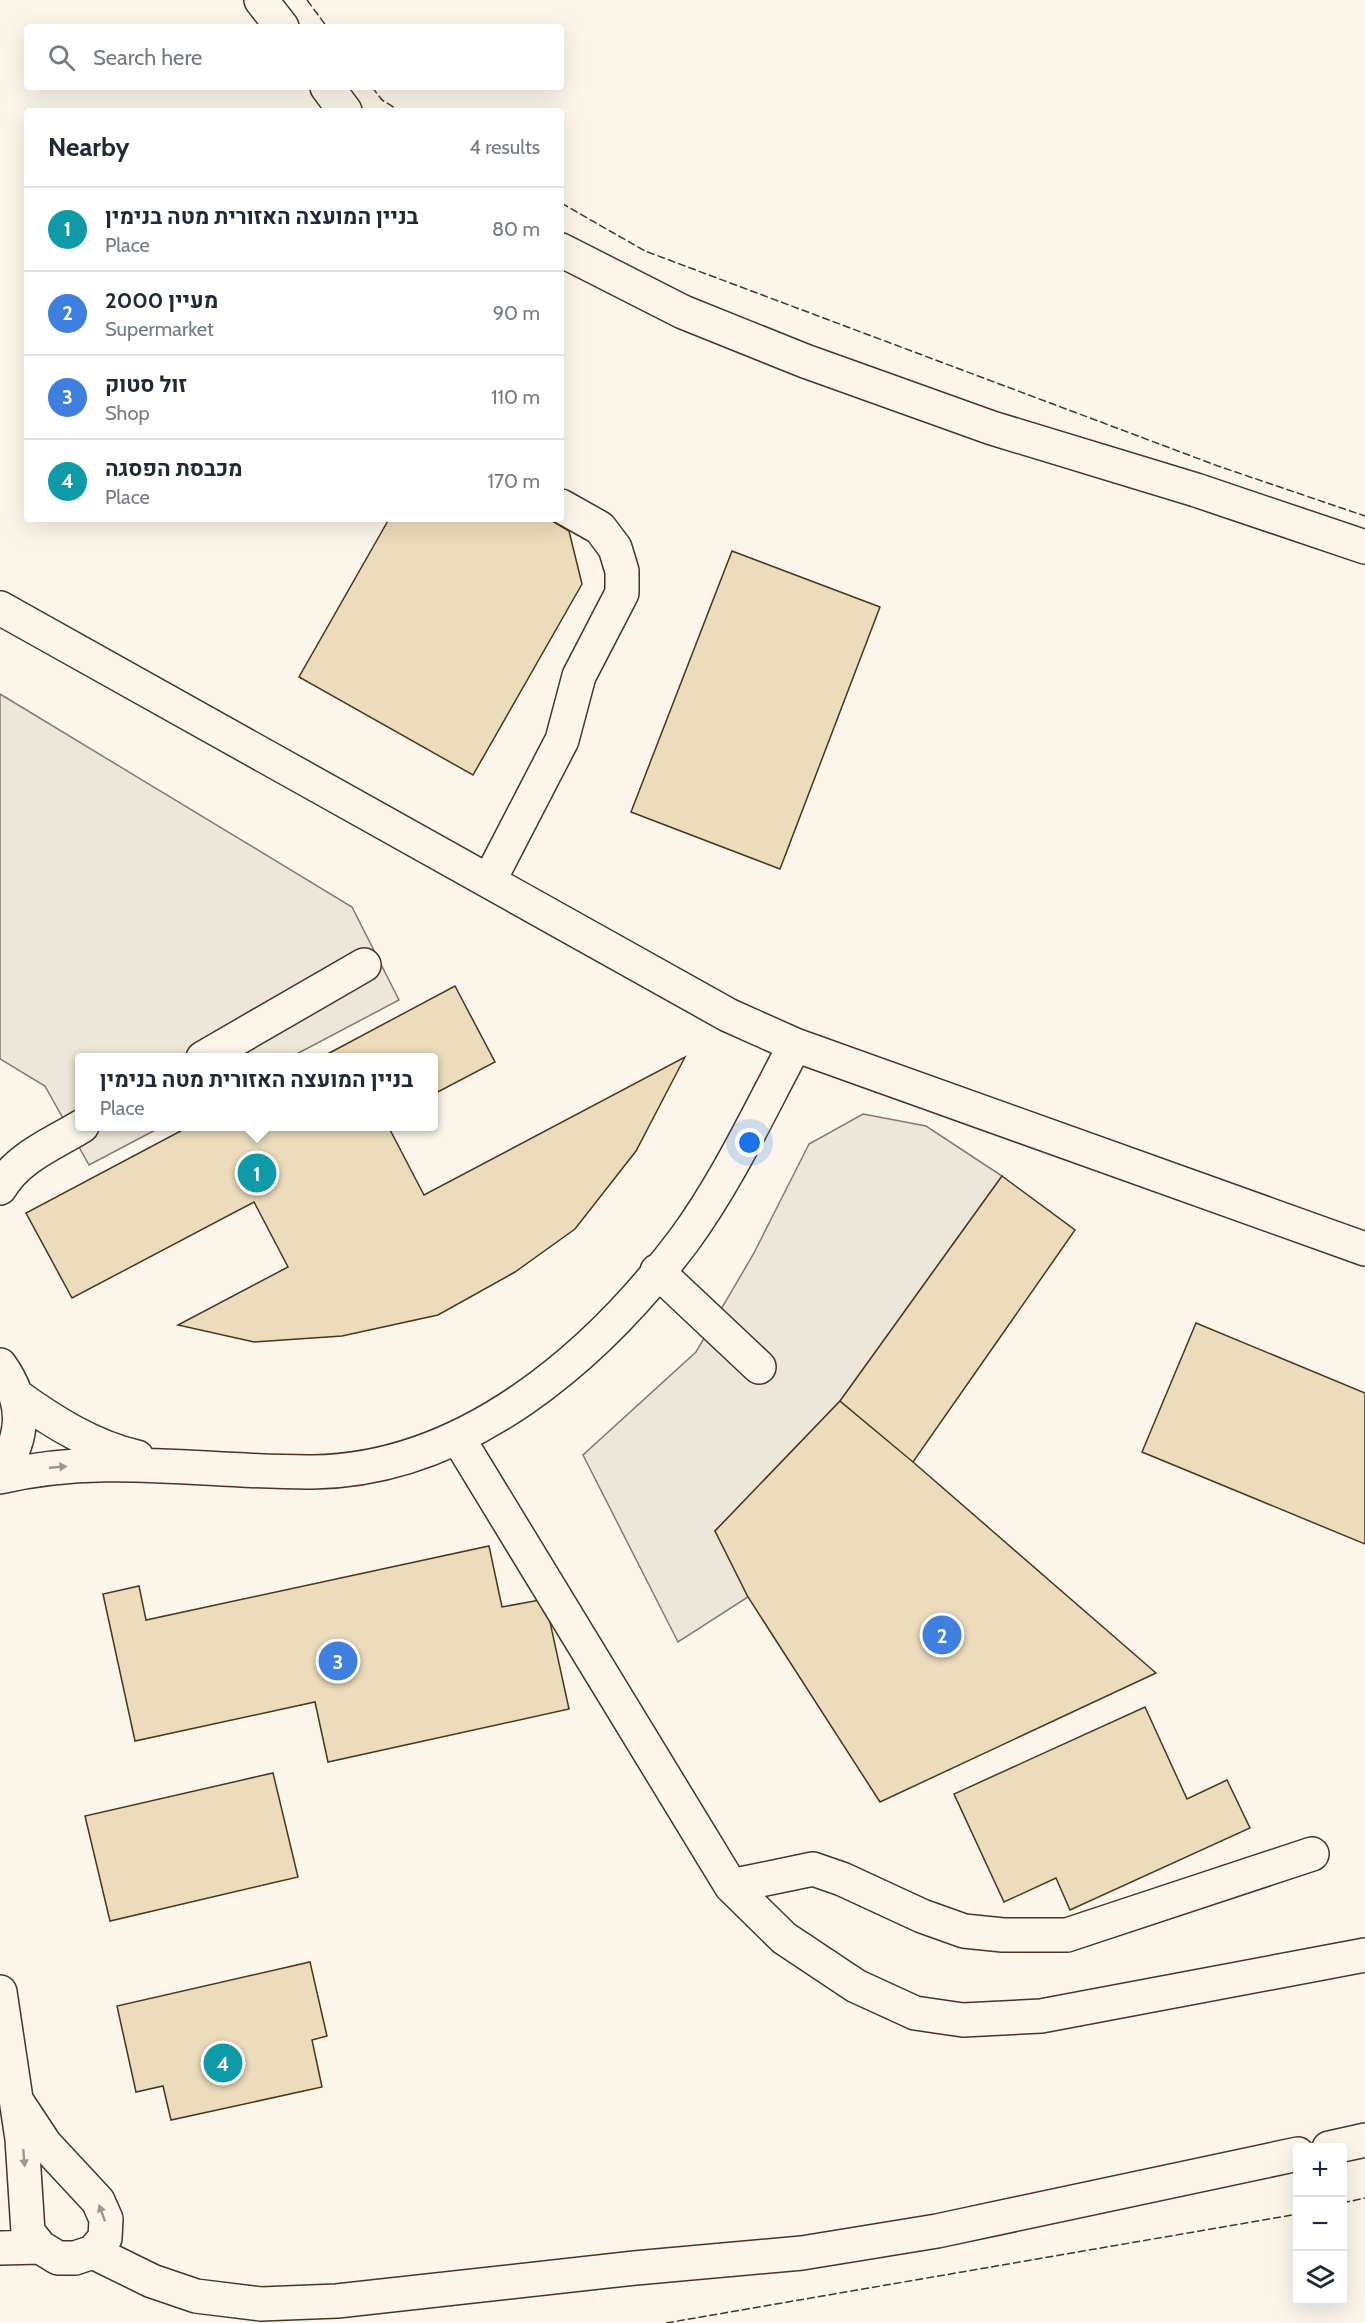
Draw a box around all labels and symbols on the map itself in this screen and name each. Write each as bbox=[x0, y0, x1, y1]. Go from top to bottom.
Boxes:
your location bbox=[735, 1128, 764, 1157]
pin: 1 bbox=[238, 1150, 276, 1196]
one-way arrow bbox=[48, 1462, 67, 1472]
pin: 2 bbox=[922, 1612, 962, 1658]
pin: 3 bbox=[318, 1638, 358, 1684]
pin: 4 bbox=[204, 2040, 242, 2086]
one-way arrow bbox=[19, 2148, 29, 2167]
one-way arrow bbox=[97, 2204, 107, 2222]

